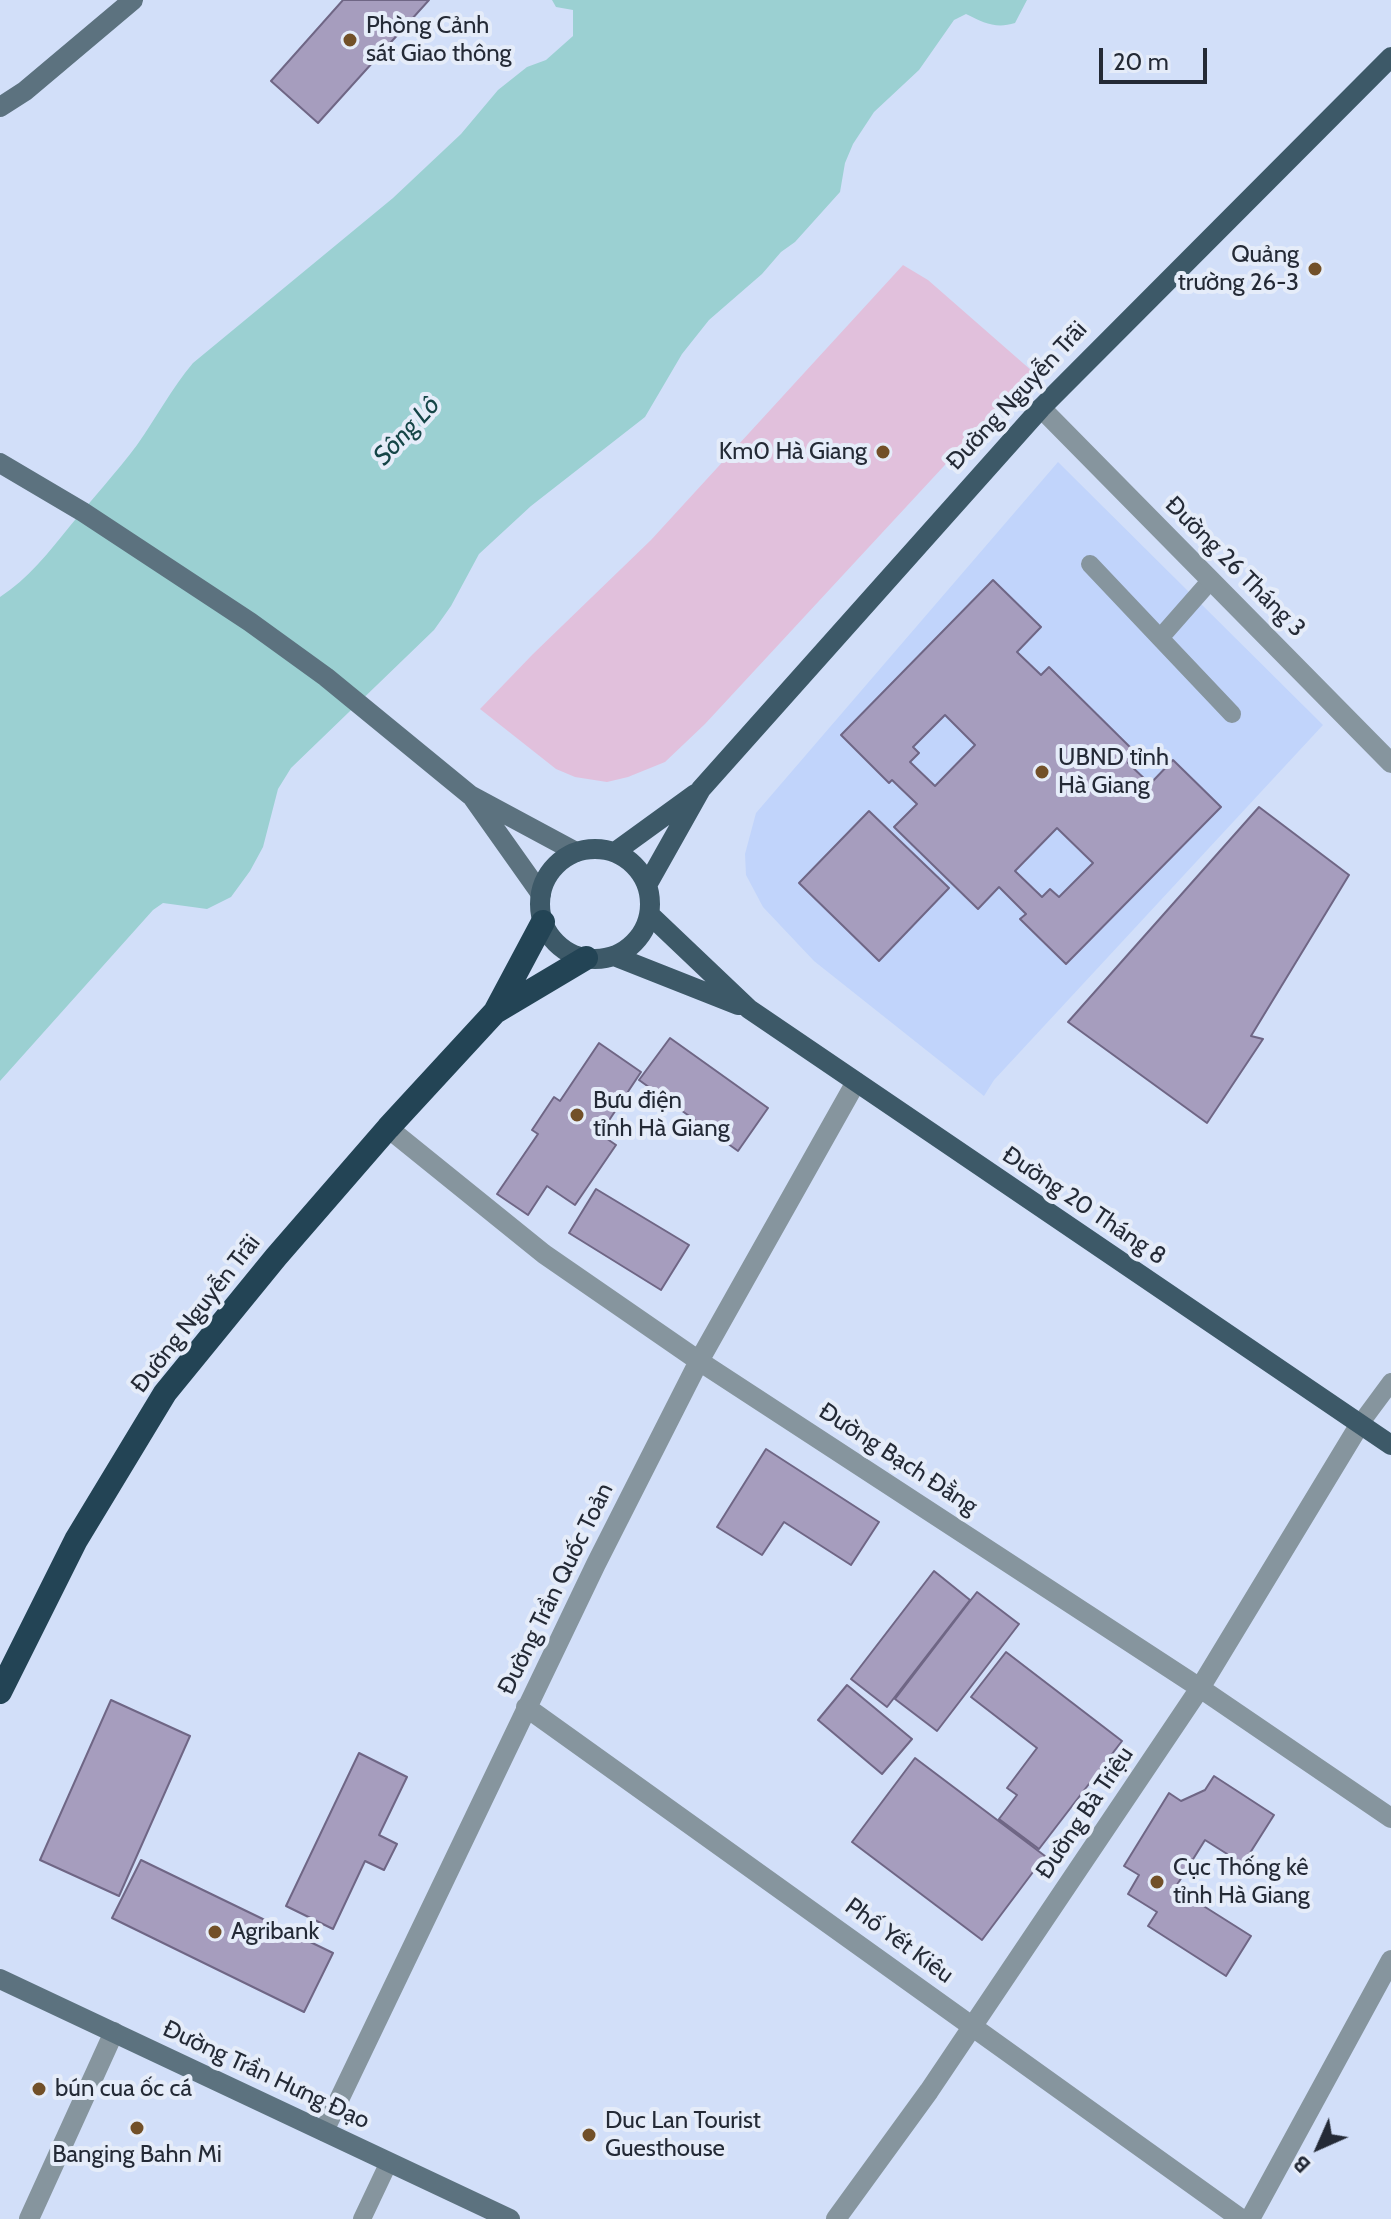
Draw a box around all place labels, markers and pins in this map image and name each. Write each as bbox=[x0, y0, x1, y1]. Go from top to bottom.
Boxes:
place label: Phòng Cảnh sát Giao thông bbox=[366, 12, 512, 68]
marker: Phòng Cảnh sát Giao thông bbox=[341, 31, 359, 49]
place label: Quảng trường 26-3 bbox=[1178, 241, 1299, 297]
marker: Quảng trường 26-3 bbox=[1306, 260, 1324, 278]
place label: Km0 Hà Giang bbox=[719, 438, 867, 466]
marker: Km0 Hà Giang bbox=[874, 443, 892, 461]
place label: UBND tỉnh Hà Giang bbox=[1058, 744, 1169, 800]
marker: UBND tỉnh Hà Giang bbox=[1033, 763, 1051, 781]
place label: Bưu điện tỉnh Hà Giang bbox=[593, 1087, 730, 1143]
marker: Bưu điện tỉnh Hà Giang bbox=[568, 1106, 586, 1124]
place label: Cục Thống kê tỉnh Hà Giang bbox=[1173, 1854, 1310, 1910]
marker: Cục Thống kê tỉnh Hà Giang bbox=[1148, 1873, 1166, 1891]
place label: Agribank bbox=[231, 1918, 319, 1946]
marker: Agribank bbox=[206, 1923, 224, 1941]
place label: bún cua ốc cá bbox=[55, 2075, 192, 2103]
marker: bún cua ốc cá bbox=[30, 2080, 48, 2098]
place label: Duc Lan Tourist Guesthouse bbox=[605, 2107, 761, 2163]
marker: Banging Bahn Mi bbox=[128, 2119, 146, 2137]
marker: Duc Lan Tourist Guesthouse bbox=[580, 2126, 598, 2144]
place label: Banging Bahn Mi bbox=[52, 2141, 222, 2169]

